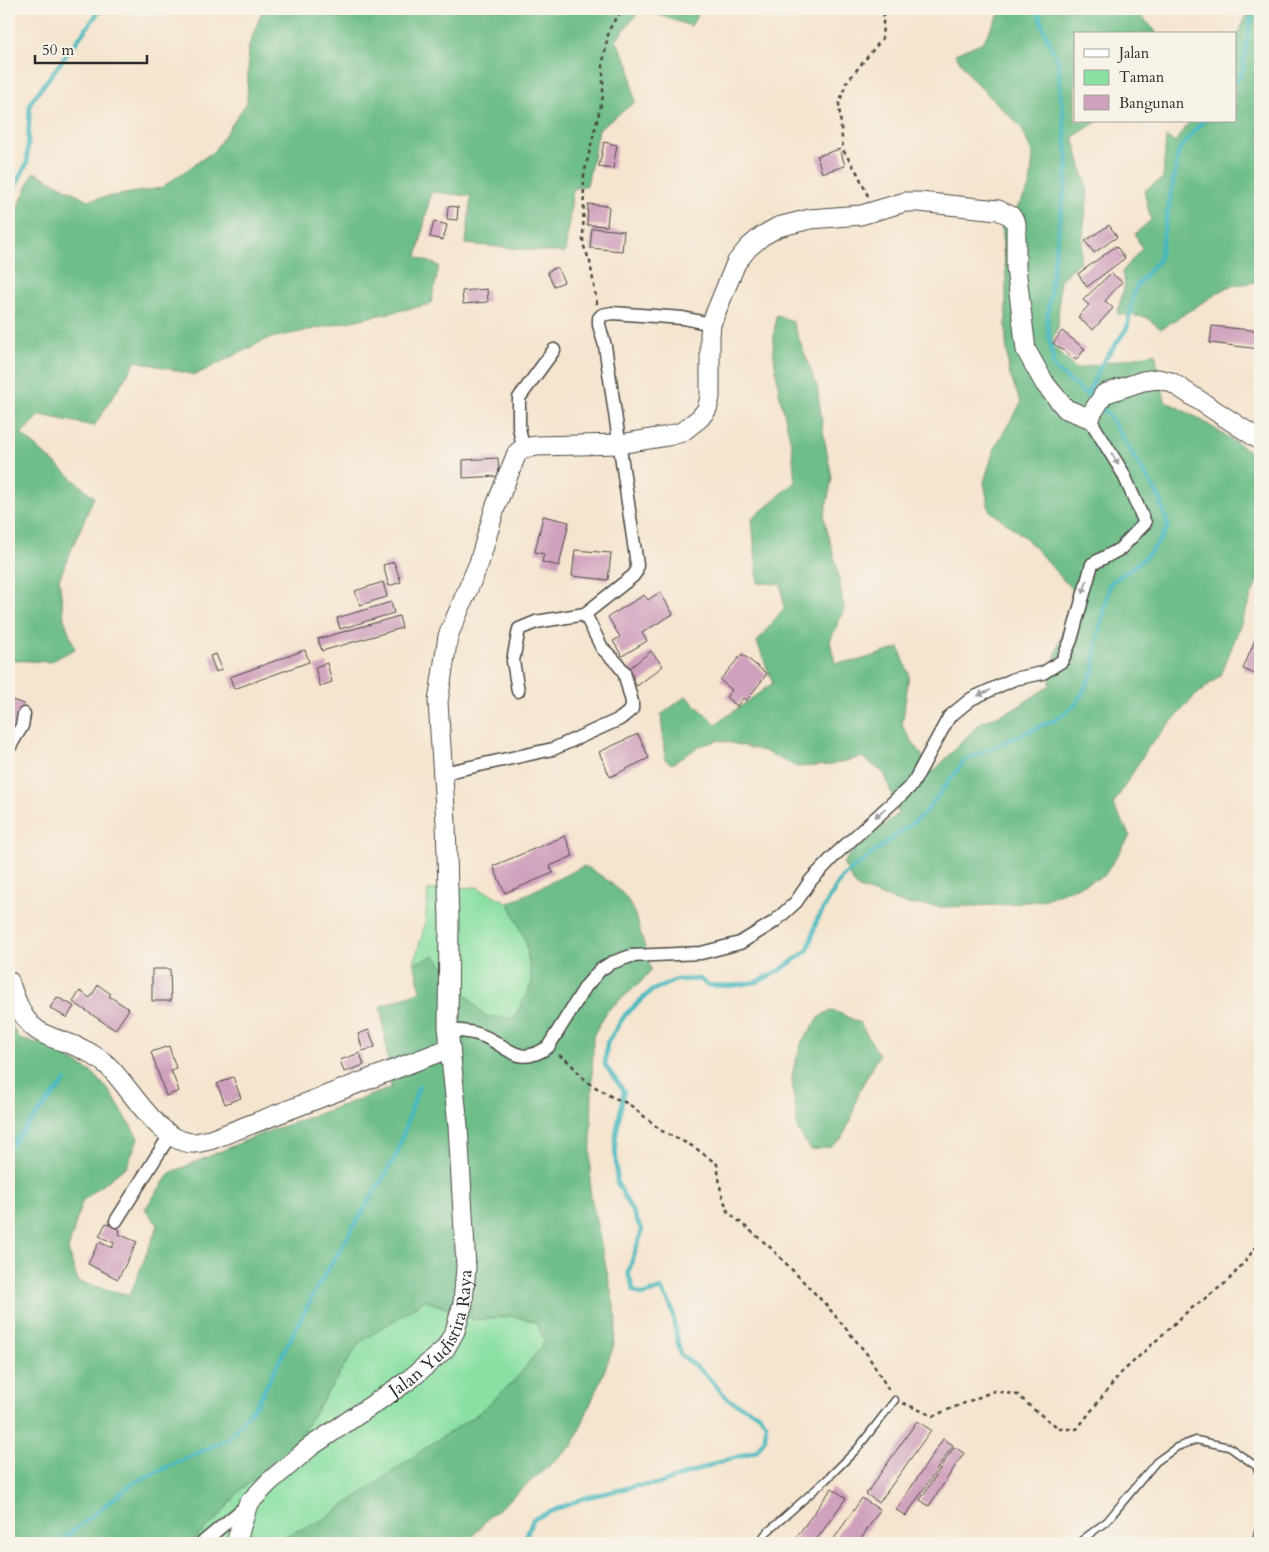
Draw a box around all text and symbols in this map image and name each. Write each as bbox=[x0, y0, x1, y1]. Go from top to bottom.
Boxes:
scale bar bbox=[35, 32, 148, 64]
legend bbox=[1074, 32, 1236, 122]
text: 50 m bbox=[42, 40, 74, 60]
text: Jalan bbox=[1117, 43, 1150, 63]
text: Taman bbox=[1119, 67, 1165, 87]
text: Bangunan bbox=[1119, 93, 1185, 113]
one-way arrow bbox=[1111, 453, 1120, 466]
one-way arrow bbox=[1081, 580, 1089, 595]
one-way arrow bbox=[977, 689, 991, 697]
one-way arrow bbox=[874, 807, 887, 818]
street label: Jalan Yudistira Raya bbox=[381, 1268, 479, 1405]

